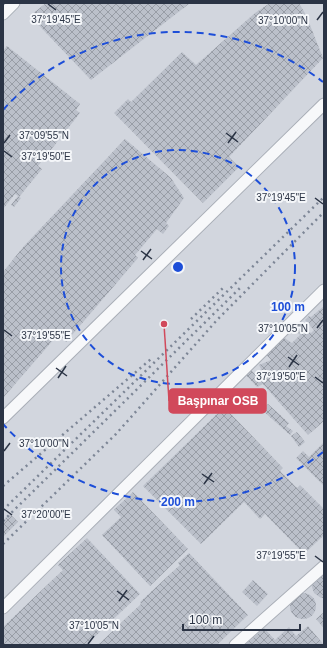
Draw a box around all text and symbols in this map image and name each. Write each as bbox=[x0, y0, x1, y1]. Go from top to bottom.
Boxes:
text: 37°19'45"E bbox=[31, 14, 81, 25]
text: 37°10'00"N bbox=[258, 15, 308, 26]
text: 37°09'55"N bbox=[19, 130, 69, 141]
text: 37°19'50"E bbox=[21, 151, 71, 162]
text: 37°19'45"E bbox=[256, 192, 306, 203]
centre of rings bbox=[171, 260, 185, 274]
text: 100 m bbox=[271, 300, 305, 314]
text: 37°10'05"N bbox=[258, 323, 308, 334]
text: 37°19'55"E bbox=[21, 330, 71, 341]
text: 37°19'50"E bbox=[256, 371, 306, 382]
callout: Başpınar OSB bbox=[169, 389, 266, 413]
text: Başpınar OSB bbox=[178, 394, 259, 408]
text: 37°10'00"N bbox=[19, 438, 69, 449]
text: 200 m bbox=[161, 495, 195, 509]
text: 37°20'00"E bbox=[21, 509, 71, 520]
text: 37°19'55"E bbox=[256, 550, 306, 561]
scale bar bbox=[183, 606, 300, 632]
text: 100 m bbox=[189, 613, 222, 627]
text: 37°10'05"N bbox=[69, 620, 119, 631]

